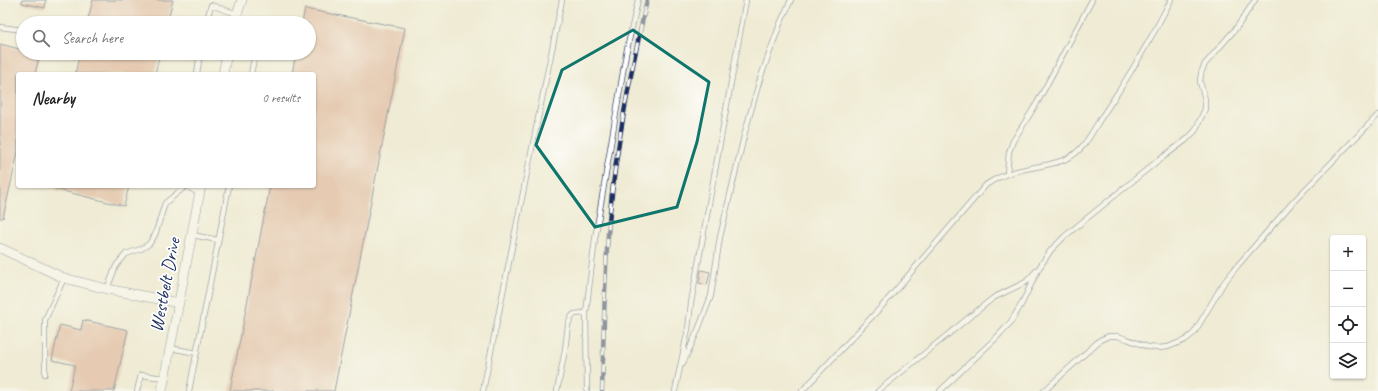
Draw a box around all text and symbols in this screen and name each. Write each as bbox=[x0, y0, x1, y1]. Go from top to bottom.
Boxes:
search box bbox=[16, 16, 316, 60]
icon: search bbox=[30, 27, 52, 49]
text: Search here bbox=[62, 29, 123, 48]
text: Nearby bbox=[32, 88, 75, 109]
text: 0 results bbox=[262, 90, 300, 106]
street label: Westbelt Drive bbox=[144, 234, 186, 334]
map controls bbox=[1330, 235, 1366, 379]
button: + bbox=[1330, 235, 1366, 271]
button: − bbox=[1330, 271, 1366, 307]
button: locate bbox=[1330, 307, 1366, 343]
button: layers bbox=[1330, 343, 1366, 379]

